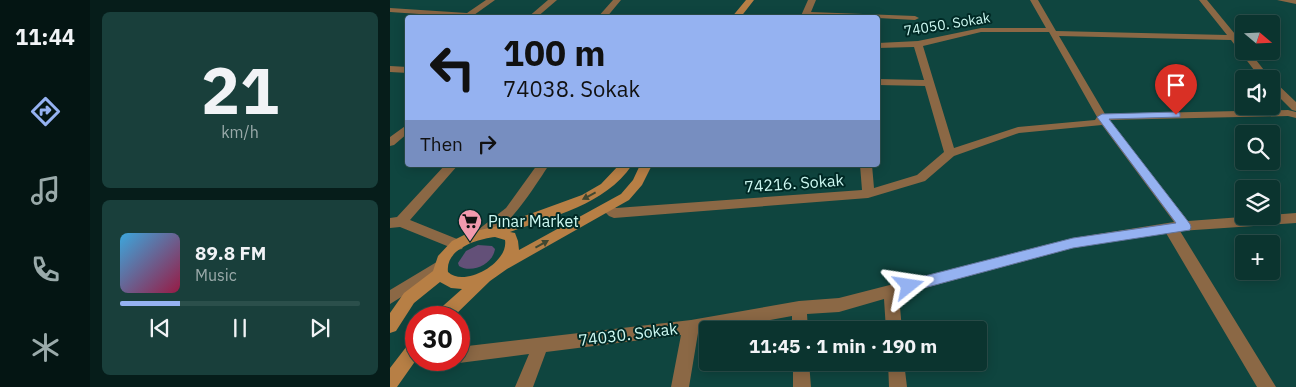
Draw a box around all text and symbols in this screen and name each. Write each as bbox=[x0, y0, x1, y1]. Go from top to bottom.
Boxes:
street label: 74050. Sokak bbox=[903, 8, 992, 40]
north arrow bbox=[1235, 15, 1280, 60]
map controls bbox=[1235, 15, 1280, 280]
text: 11:44 bbox=[15, 22, 75, 51]
text: 100 m bbox=[503, 30, 606, 76]
icon: left bbox=[420, 35, 485, 100]
text: 21 bbox=[201, 47, 279, 132]
pin bbox=[1155, 64, 1197, 115]
button: sound bbox=[1235, 70, 1280, 115]
icon: arrive bbox=[1162, 71, 1190, 99]
text: 74038. Sokak bbox=[503, 74, 640, 103]
icon: directions bbox=[28, 94, 63, 129]
text: km/h bbox=[221, 122, 259, 142]
button: search bbox=[1235, 125, 1280, 170]
icon: right bbox=[473, 130, 501, 158]
text: Then bbox=[420, 132, 463, 156]
street label: 74216. Sokak bbox=[744, 170, 845, 196]
icon: music bbox=[28, 173, 63, 208]
button: layers bbox=[1235, 180, 1280, 225]
one-way arrow bbox=[582, 192, 596, 200]
supermarket icon: Pınar Market bbox=[457, 208, 483, 242]
place label: Pınar Market bbox=[488, 211, 579, 231]
button: + bbox=[1235, 235, 1280, 280]
one-way arrow bbox=[535, 240, 549, 248]
text: 89.8 FM bbox=[195, 241, 266, 265]
icon: phone bbox=[28, 252, 63, 287]
position arrow bbox=[882, 259, 934, 311]
text: Music bbox=[195, 265, 237, 285]
speed limit sign: 30 bbox=[405, 306, 470, 371]
icon: previous bbox=[146, 314, 174, 342]
icon: pause bbox=[226, 314, 254, 342]
icon: next bbox=[306, 314, 334, 342]
street label: 74030. Sokak bbox=[577, 318, 679, 350]
icon: climate bbox=[28, 330, 63, 365]
text: 11:45 · 1 min · 190 m bbox=[749, 334, 937, 358]

